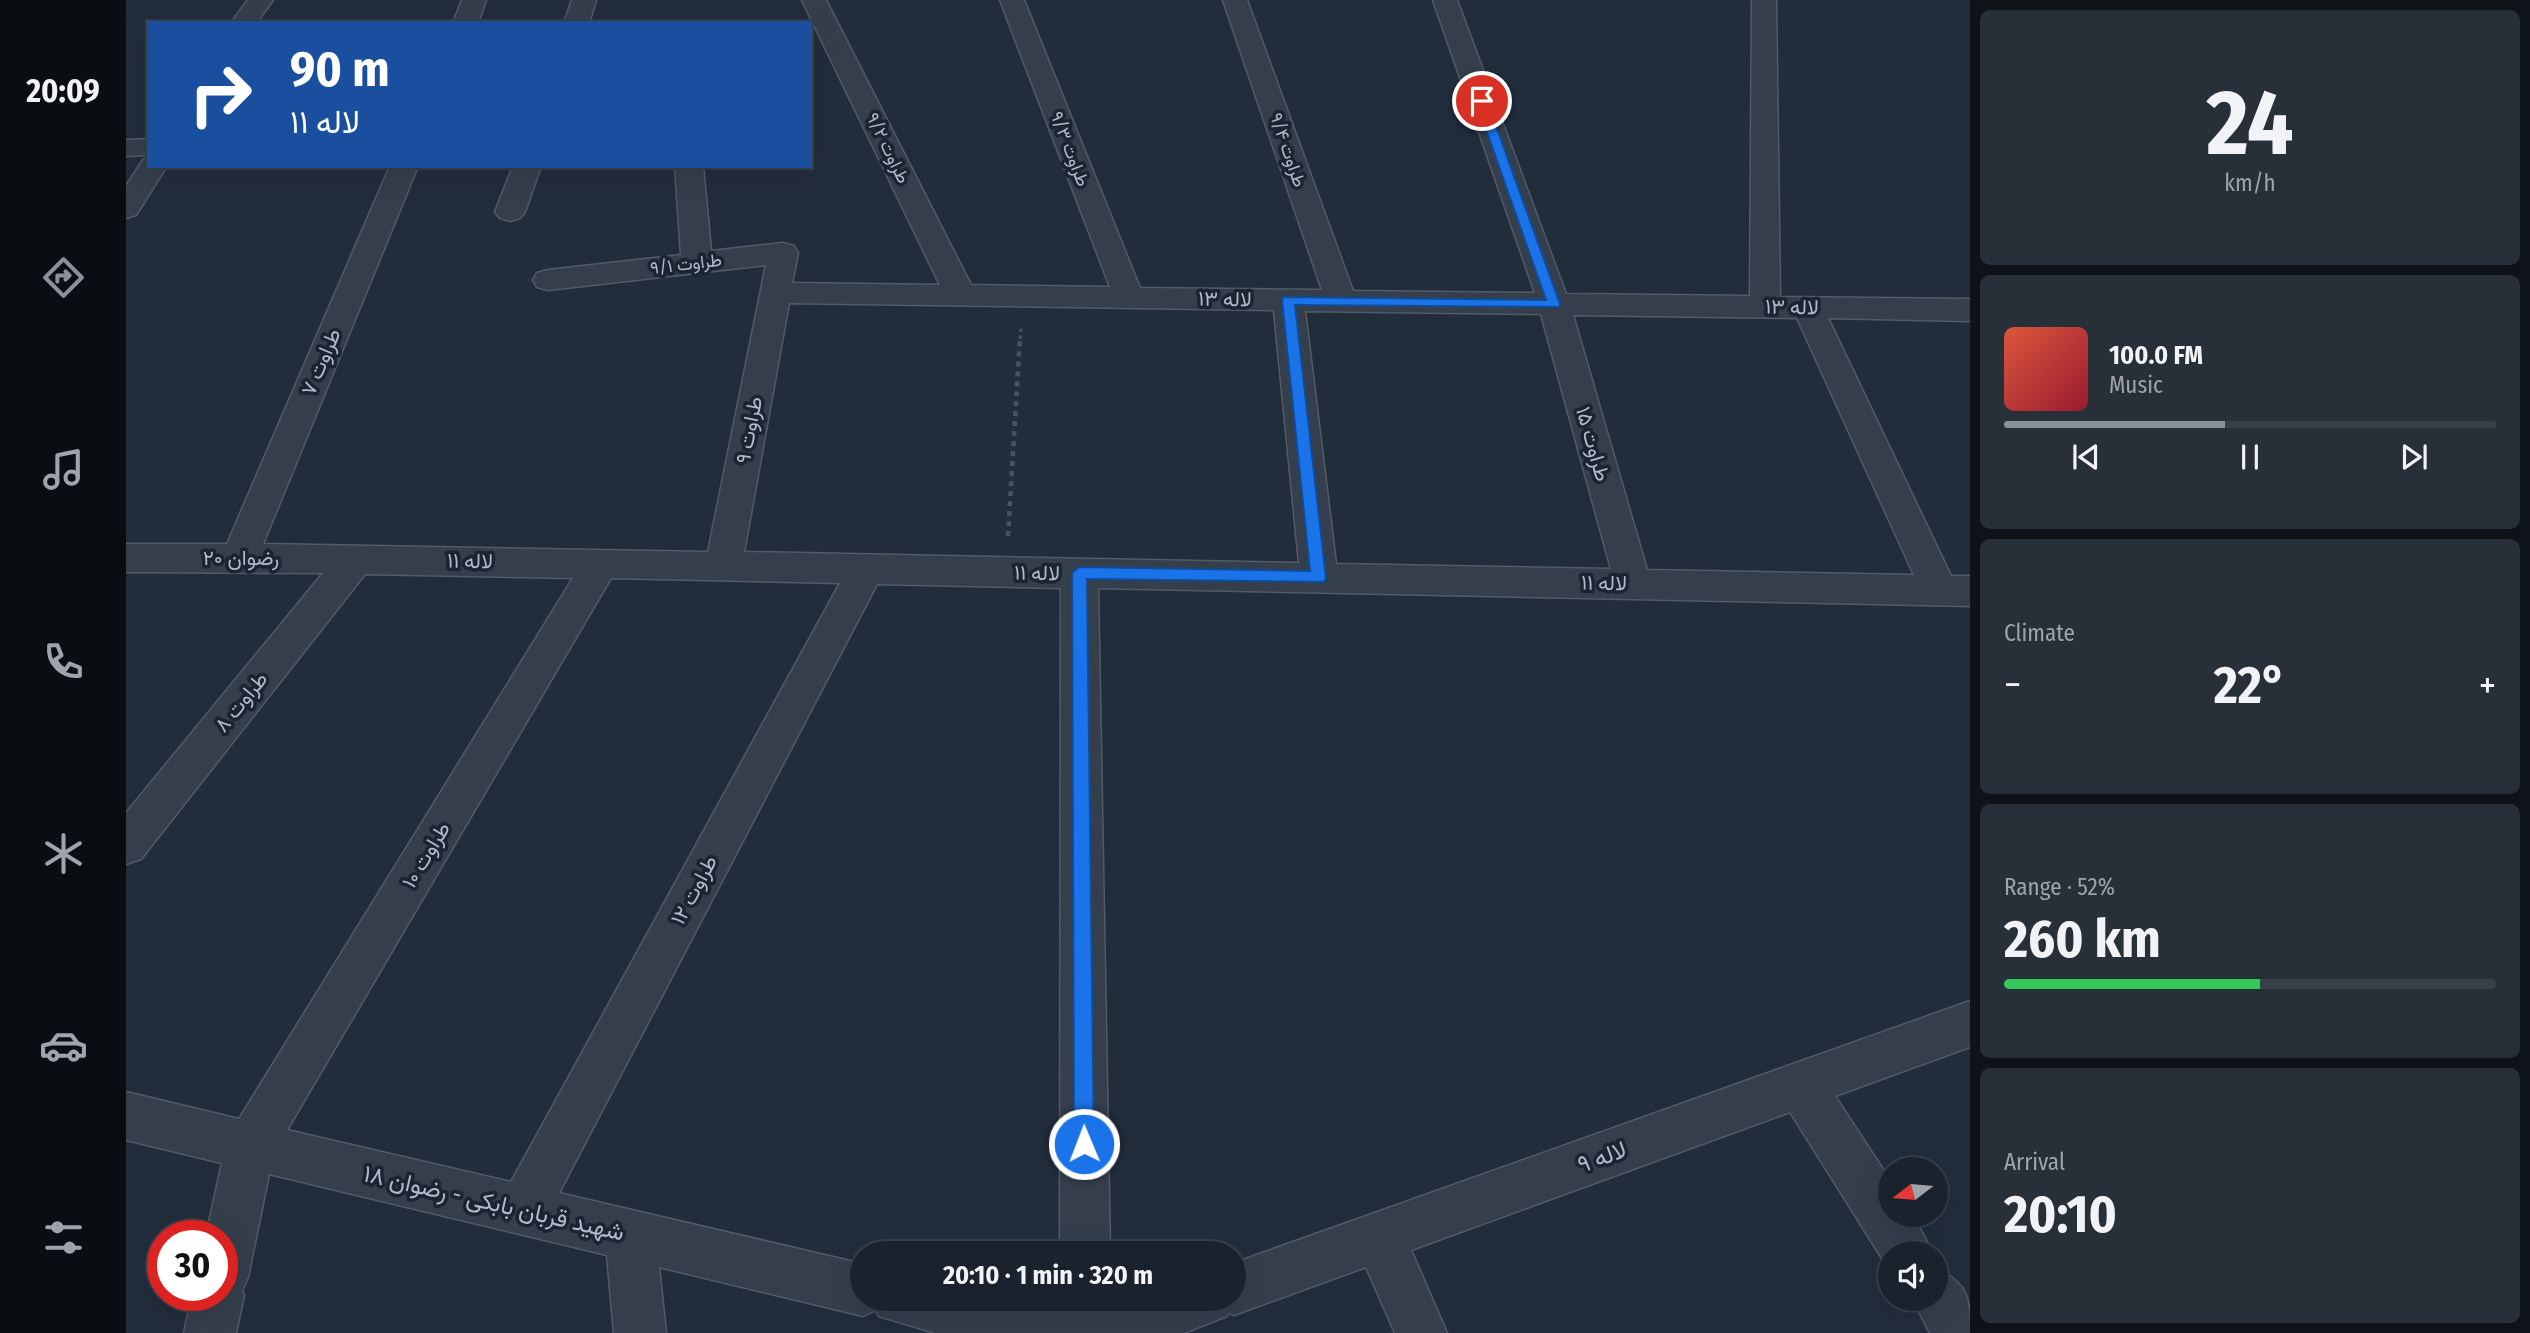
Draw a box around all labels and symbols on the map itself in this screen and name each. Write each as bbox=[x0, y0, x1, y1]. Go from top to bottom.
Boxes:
pin bbox=[1452, 71, 1512, 131]
street label: طراوت ۹/۳ bbox=[1046, 108, 1094, 190]
street label: طراوت ۹/۲ bbox=[861, 109, 915, 187]
street label: طراوت ۹/۴ bbox=[1265, 110, 1311, 190]
street label: طراوت ۹/۱ bbox=[649, 249, 723, 279]
street label: لاله ۱۳ bbox=[1198, 286, 1252, 312]
street label: لاله ۱۳ bbox=[1765, 294, 1819, 320]
street label: طراوت ۷ bbox=[295, 325, 347, 399]
street label: طراوت ۹ bbox=[730, 394, 768, 466]
street label: طراوت ۱۵ bbox=[1570, 404, 1616, 484]
street label: رضوان ۲۰ bbox=[203, 545, 279, 571]
street label: لاله ۱۱ bbox=[447, 548, 493, 574]
street label: لاله ۱۱ bbox=[1014, 560, 1060, 586]
street label: لاله ۱۱ bbox=[1581, 570, 1627, 596]
street label: طراوت ۸ bbox=[209, 667, 273, 737]
street label: طراوت ۱۰ bbox=[396, 817, 456, 893]
street label: طراوت ۱۲ bbox=[665, 851, 723, 929]
position arrow bbox=[1047, 1107, 1121, 1181]
street label: لاله ۹ bbox=[1574, 1135, 1630, 1179]
north arrow bbox=[1878, 1157, 1948, 1227]
street label: شهید قربان بابکی - رضوان ۱۸ bbox=[361, 1159, 627, 1248]
speed limit sign: 30 bbox=[147, 1220, 238, 1311]

